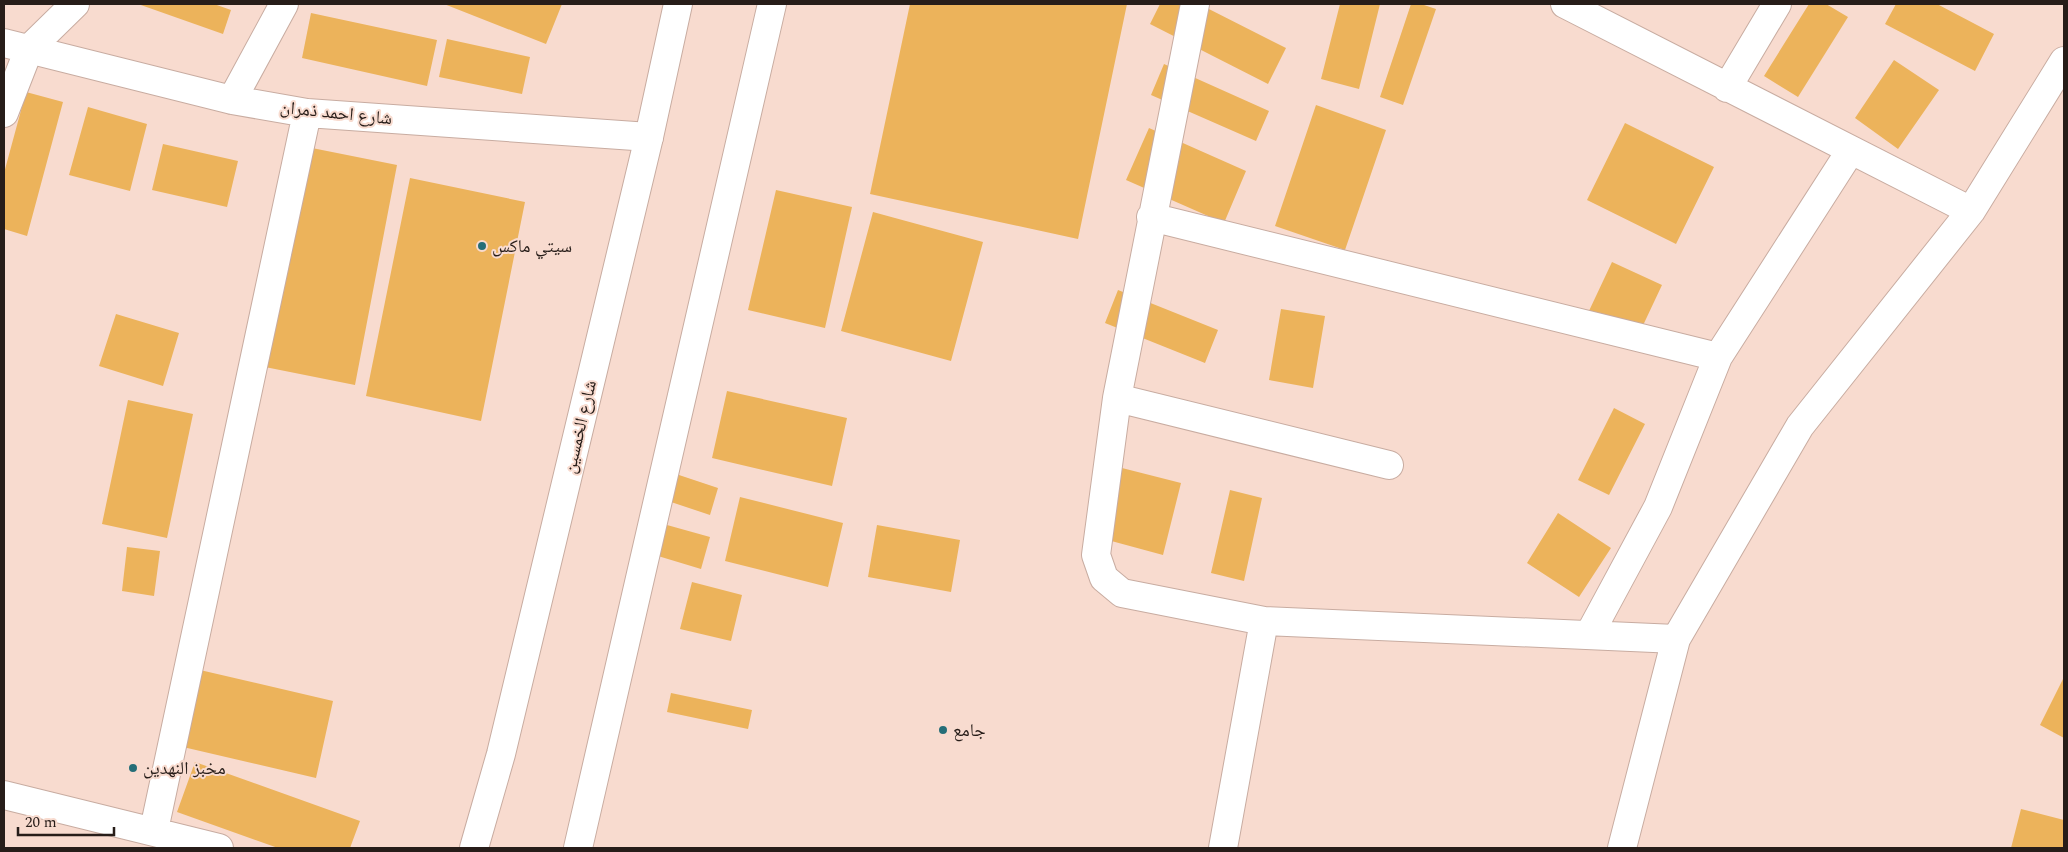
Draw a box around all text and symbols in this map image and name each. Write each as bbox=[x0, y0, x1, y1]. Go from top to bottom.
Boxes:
street label: شارع احمد ذمران bbox=[279, 94, 393, 132]
place label: سيتي ماكس bbox=[492, 233, 572, 260]
marker: سيتي ماكس bbox=[476, 240, 488, 252]
street label: شارع الخمسين bbox=[556, 378, 604, 476]
place label: جامع bbox=[953, 717, 986, 744]
marker: جامع bbox=[937, 724, 949, 736]
place label: مخبز النهدين bbox=[143, 755, 226, 782]
marker: مخبز النهدين bbox=[127, 762, 139, 774]
scale bar bbox=[18, 804, 114, 836]
text: 20 m bbox=[25, 811, 57, 834]

